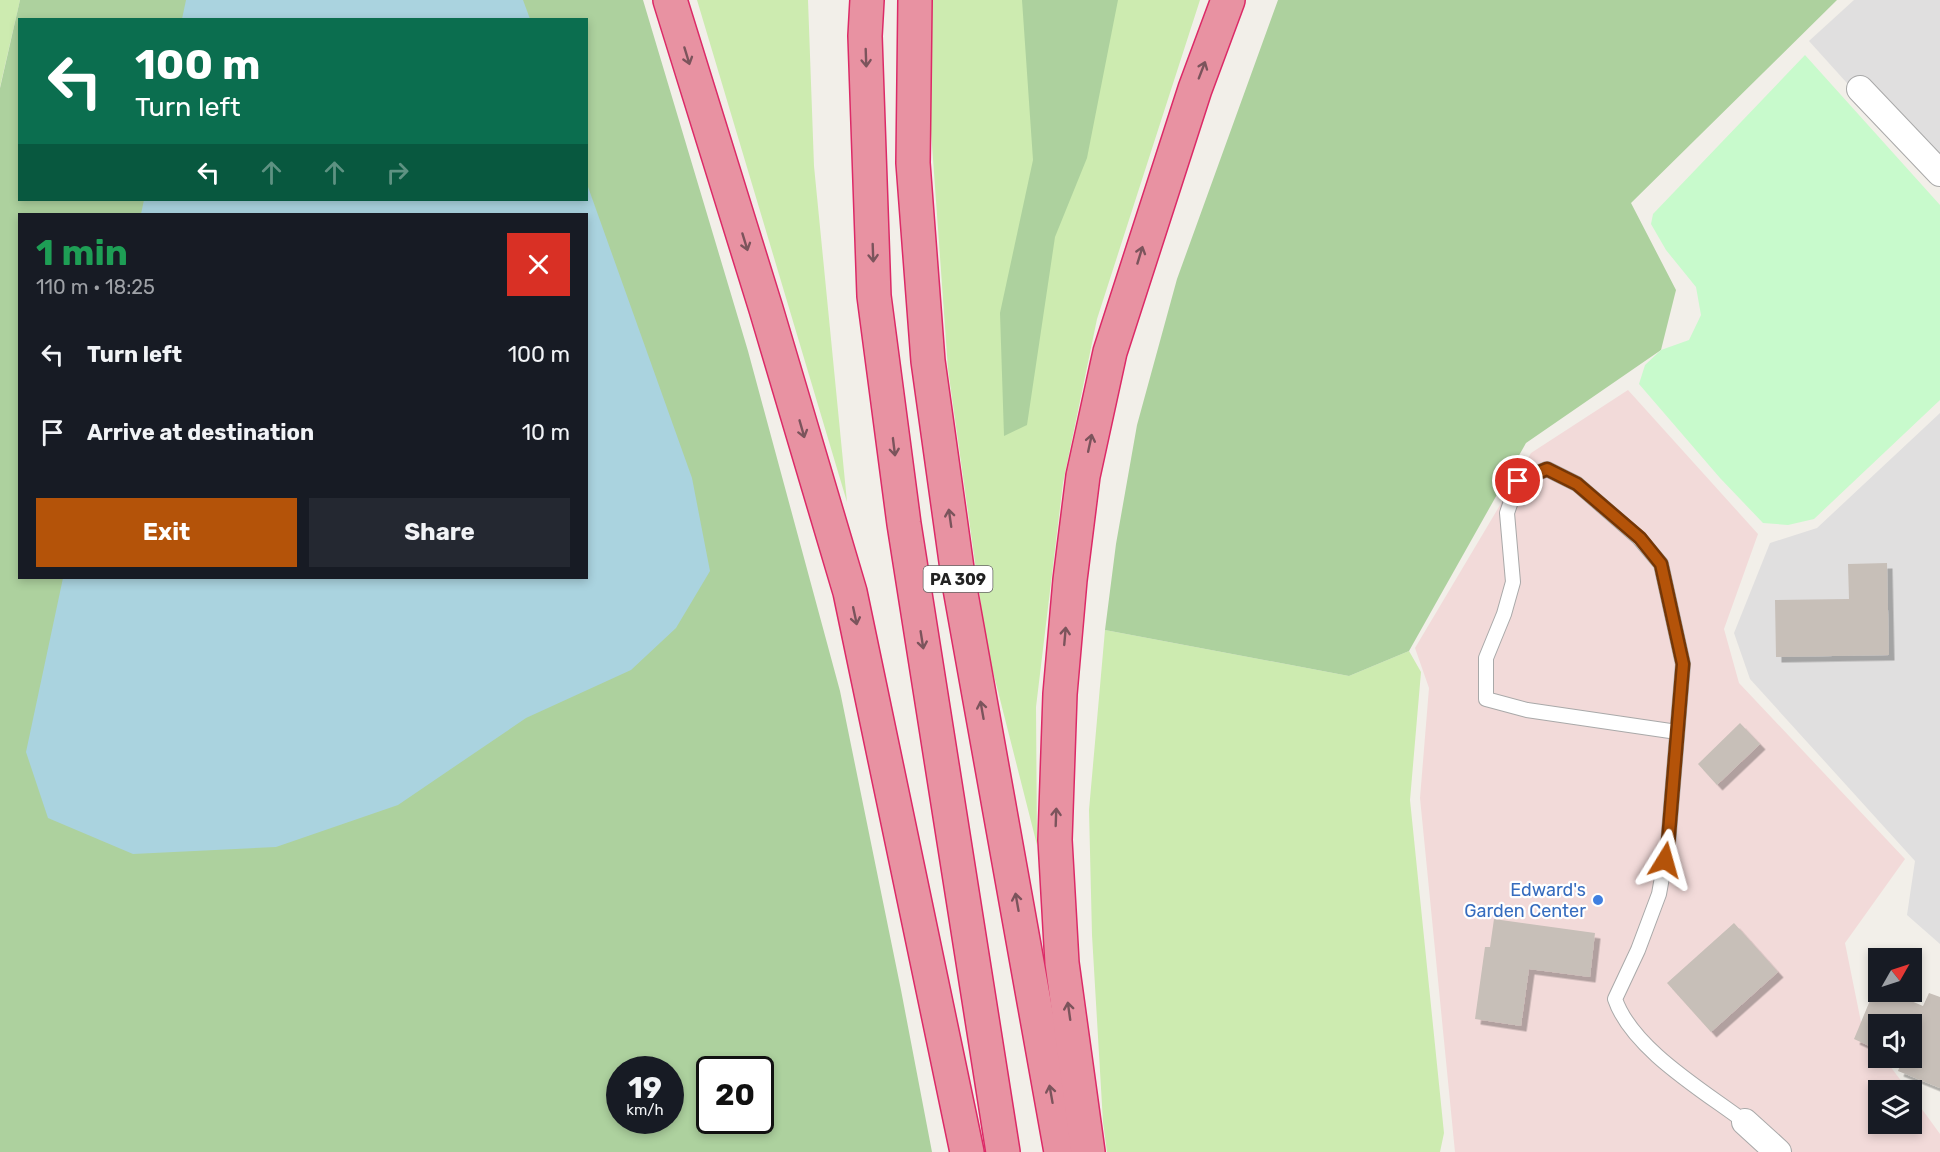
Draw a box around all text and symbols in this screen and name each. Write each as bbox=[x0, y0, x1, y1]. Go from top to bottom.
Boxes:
text: 100 m bbox=[135, 40, 260, 90]
icon: left bbox=[36, 42, 114, 120]
one-way arrow bbox=[682, 46, 693, 65]
one-way arrow bbox=[860, 48, 872, 68]
one-way arrow bbox=[1197, 61, 1208, 79]
text: Turn left bbox=[135, 91, 240, 123]
icon: left bbox=[192, 156, 225, 189]
icon: ahead bbox=[255, 156, 288, 189]
icon: ahead bbox=[318, 156, 351, 189]
icon: right bbox=[381, 156, 414, 189]
text: 1 min bbox=[36, 231, 128, 274]
one-way arrow bbox=[740, 232, 751, 251]
button: close bbox=[507, 233, 570, 296]
one-way arrow bbox=[867, 243, 878, 263]
one-way arrow bbox=[1135, 246, 1146, 265]
text: 110 m · 18:25 bbox=[36, 275, 155, 299]
icon: left bbox=[36, 338, 69, 371]
text: Turn left bbox=[87, 341, 182, 368]
text: 100 m bbox=[508, 341, 570, 368]
icon: arrive bbox=[36, 416, 69, 449]
text: Arrive at destination bbox=[87, 419, 314, 446]
text: 10 m bbox=[522, 419, 570, 446]
one-way arrow bbox=[797, 419, 808, 438]
one-way arrow bbox=[1085, 434, 1096, 453]
one-way arrow bbox=[889, 437, 900, 456]
pin bbox=[1492, 455, 1543, 506]
icon: arrive bbox=[1501, 464, 1534, 497]
button: Exit bbox=[36, 498, 297, 567]
button: Share bbox=[309, 498, 570, 567]
one-way arrow bbox=[944, 509, 955, 529]
road number: PA 309 bbox=[924, 566, 992, 592]
one-way arrow bbox=[850, 606, 861, 625]
one-way arrow bbox=[1060, 627, 1071, 647]
one-way arrow bbox=[917, 630, 928, 649]
one-way arrow bbox=[976, 701, 987, 721]
one-way arrow bbox=[1050, 807, 1061, 827]
position arrow bbox=[1633, 828, 1697, 892]
place label: Edward's Garden Center bbox=[1464, 879, 1586, 922]
one-way arrow bbox=[1011, 893, 1022, 913]
marker: Edward's Garden Center bbox=[1591, 893, 1605, 907]
north arrow bbox=[1868, 948, 1922, 1002]
map controls bbox=[1868, 948, 1922, 1134]
one-way arrow bbox=[1063, 1001, 1074, 1021]
button: sound bbox=[1868, 1014, 1922, 1068]
speed limit sign: 20 bbox=[696, 1056, 774, 1134]
text: 19 bbox=[628, 1070, 662, 1106]
button: layers bbox=[1868, 1080, 1922, 1134]
one-way arrow bbox=[1045, 1085, 1056, 1105]
text: km/h bbox=[626, 1101, 664, 1119]

